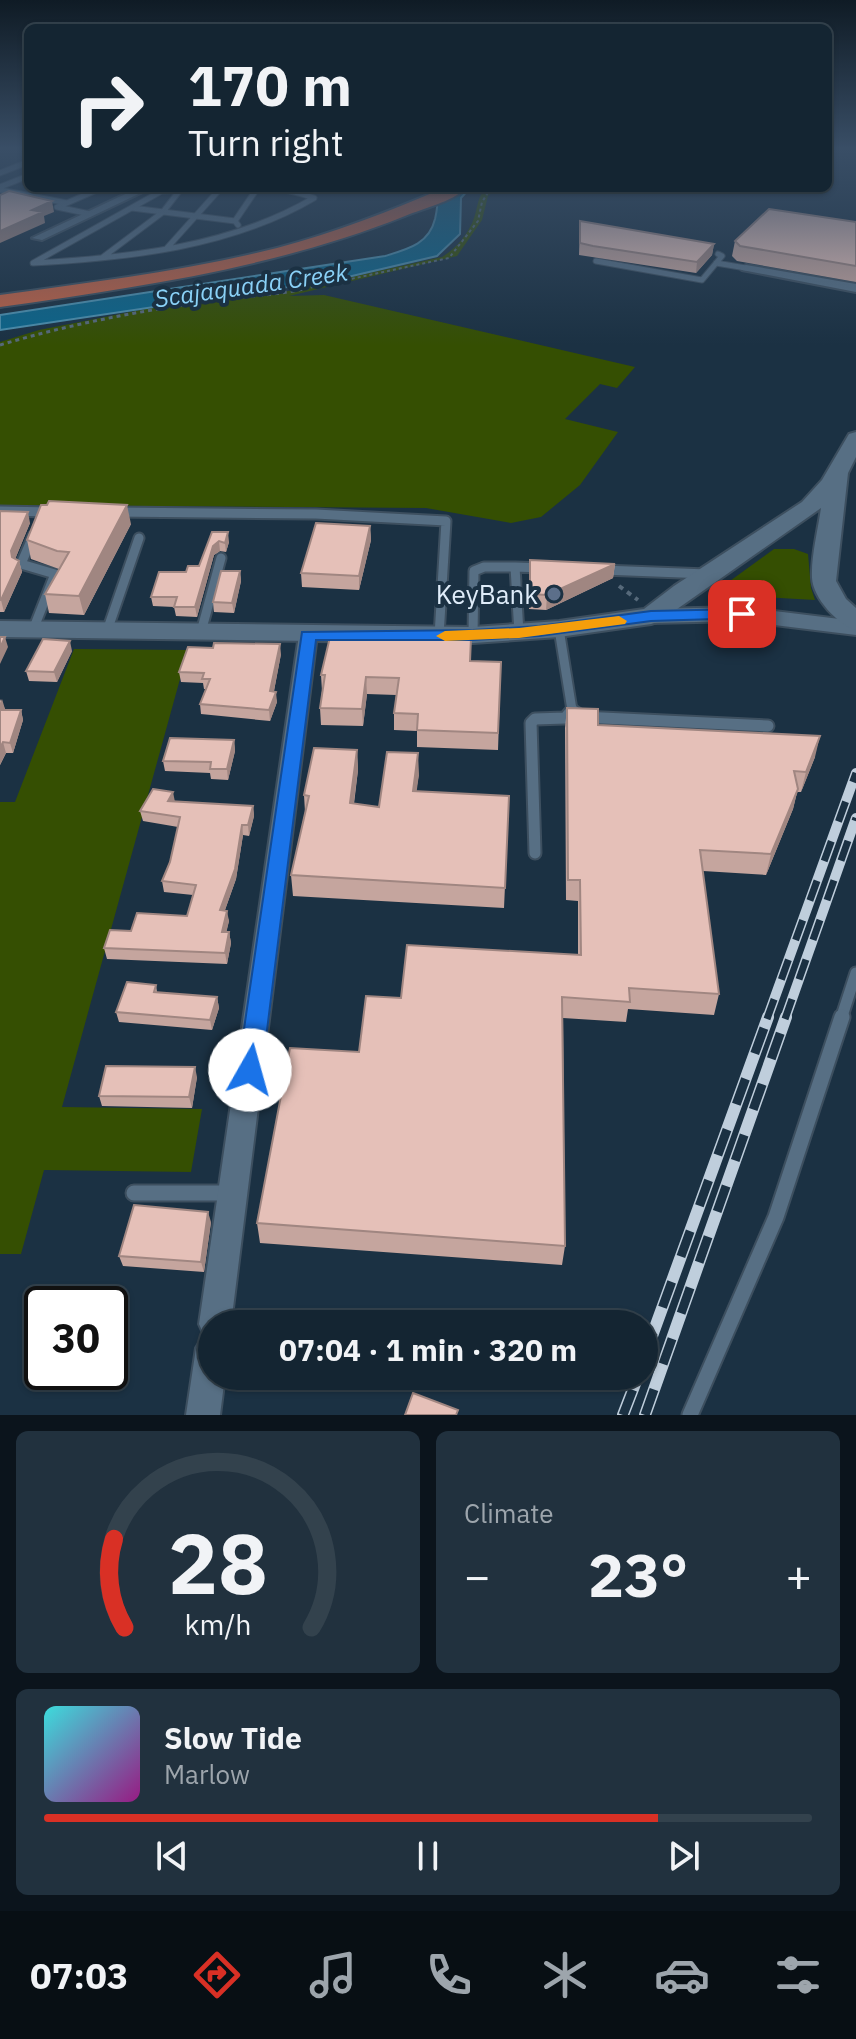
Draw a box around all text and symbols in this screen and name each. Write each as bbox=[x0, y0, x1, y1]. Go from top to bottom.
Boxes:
text: 170 m bbox=[188, 49, 352, 121]
icon: right bbox=[56, 56, 160, 160]
text: Turn right bbox=[188, 119, 344, 166]
water label: Scajaquada Creek bbox=[153, 256, 350, 314]
place label: KeyBank bbox=[436, 577, 538, 611]
pin bbox=[708, 580, 776, 648]
marker: KeyBank bbox=[545, 585, 563, 603]
icon: arrive bbox=[720, 592, 764, 636]
position arrow bbox=[208, 1028, 292, 1112]
speed limit sign: 30 bbox=[24, 1286, 128, 1390]
text: 07:04 · 1 min · 320 m bbox=[279, 1330, 577, 1369]
text: Climate bbox=[464, 1496, 554, 1530]
text: 28 bbox=[168, 1509, 268, 1617]
text: 23° bbox=[588, 1535, 688, 1614]
text: − bbox=[464, 1547, 490, 1604]
text: + bbox=[786, 1547, 812, 1604]
text: km/h bbox=[184, 1606, 252, 1643]
text: Slow Tide bbox=[164, 1718, 302, 1757]
text: Marlow bbox=[164, 1757, 250, 1791]
icon: previous bbox=[150, 1834, 194, 1878]
icon: pause bbox=[406, 1834, 450, 1878]
icon: next bbox=[662, 1834, 706, 1878]
icon: directions bbox=[189, 1947, 245, 2003]
icon: music bbox=[305, 1947, 361, 2003]
icon: phone bbox=[421, 1947, 477, 2003]
icon: climate bbox=[537, 1947, 593, 2003]
icon: car bbox=[654, 1947, 710, 2003]
icon: filters bbox=[770, 1947, 826, 2003]
text: 07:03 bbox=[30, 1952, 128, 1999]

